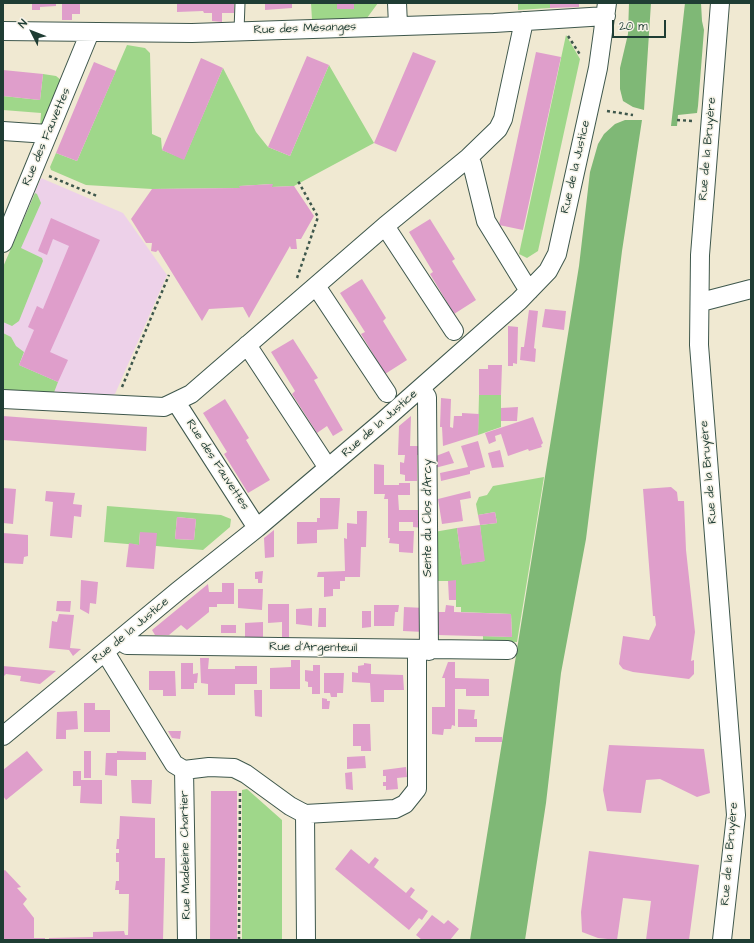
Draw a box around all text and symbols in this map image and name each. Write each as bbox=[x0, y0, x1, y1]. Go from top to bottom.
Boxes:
north arrow bbox=[12, 12, 52, 52]
scale bar bbox=[614, 12, 668, 38]
text: N bbox=[15, 16, 31, 31]
text: 20 m bbox=[619, 18, 648, 35]
street label: Rue des Mésanges bbox=[253, 20, 357, 38]
street label: Rue des Fauvettes bbox=[20, 86, 74, 188]
street label: Rue de la Bruyère bbox=[696, 97, 720, 201]
street label: Rue de la Justice bbox=[558, 119, 594, 215]
street label: Rue de la Justice bbox=[339, 387, 421, 461]
street label: Rue des Fauvettes bbox=[182, 417, 252, 513]
street label: Rue de la Bruyère bbox=[697, 420, 721, 524]
street label: Sente du Clos d'Arcy bbox=[421, 459, 435, 577]
street label: Rue de la Justice bbox=[90, 595, 172, 667]
street label: Rue d'Argenteuil bbox=[269, 640, 357, 656]
street label: Rue Madeleine Chartier bbox=[178, 790, 194, 920]
street label: Rue de la Bruyère bbox=[718, 802, 742, 906]

